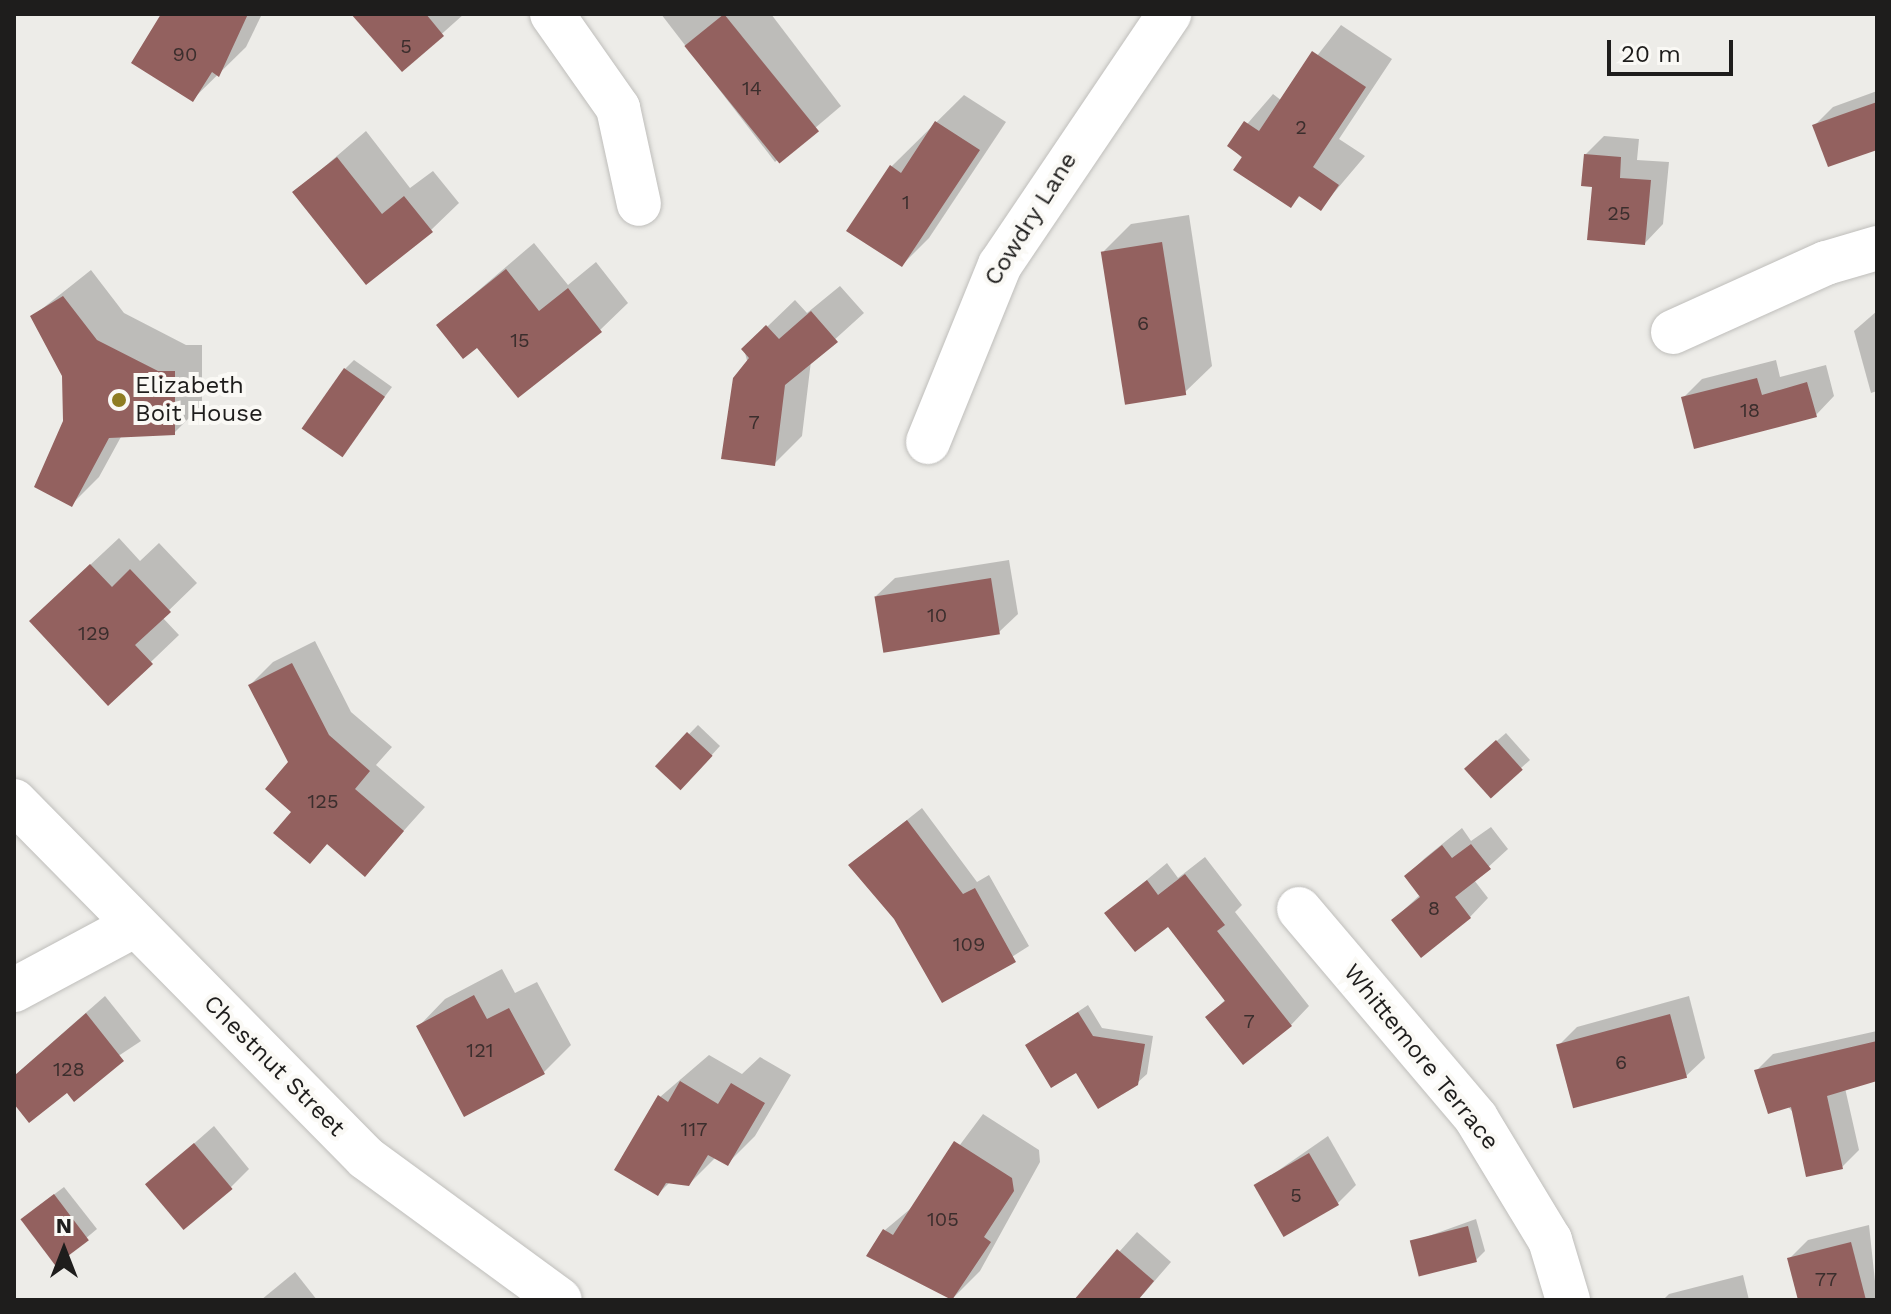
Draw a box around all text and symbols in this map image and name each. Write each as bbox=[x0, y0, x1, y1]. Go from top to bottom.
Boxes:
scale bar bbox=[1611, 24, 1737, 74]
house number: 5 bbox=[400, 34, 412, 58]
text: 20 m bbox=[1621, 40, 1681, 68]
house number: 90 bbox=[173, 42, 197, 66]
house number: 14 bbox=[742, 76, 762, 100]
house number: 2 bbox=[1295, 115, 1307, 139]
street label: Cowdry Lane bbox=[978, 147, 1084, 291]
house number: 1 bbox=[902, 190, 910, 214]
house number: 25 bbox=[1607, 201, 1631, 225]
house number: 6 bbox=[1137, 311, 1149, 335]
house number: 15 bbox=[510, 328, 530, 352]
place label: Elizabeth Boit House bbox=[135, 372, 263, 428]
marker: Elizabeth Boit House bbox=[110, 391, 128, 409]
house number: 18 bbox=[1740, 398, 1760, 422]
house number: 7 bbox=[748, 410, 760, 434]
house number: 10 bbox=[927, 603, 947, 627]
house number: 129 bbox=[78, 621, 110, 645]
house number: 125 bbox=[307, 789, 339, 813]
house number: 8 bbox=[1428, 896, 1440, 920]
house number: 109 bbox=[953, 932, 985, 956]
street label: Whittemore Terrace bbox=[1337, 958, 1505, 1156]
street label: Chestnut Street bbox=[197, 989, 351, 1143]
house number: 7 bbox=[1243, 1009, 1255, 1033]
house number: 121 bbox=[466, 1038, 494, 1062]
house number: 6 bbox=[1615, 1050, 1627, 1074]
house number: 128 bbox=[53, 1057, 85, 1081]
house number: 117 bbox=[681, 1117, 707, 1141]
house number: 5 bbox=[1290, 1183, 1302, 1207]
house number: 105 bbox=[927, 1207, 959, 1231]
north arrow bbox=[24, 1210, 104, 1290]
text: N bbox=[56, 1213, 72, 1238]
house number: 77 bbox=[1815, 1267, 1837, 1291]

